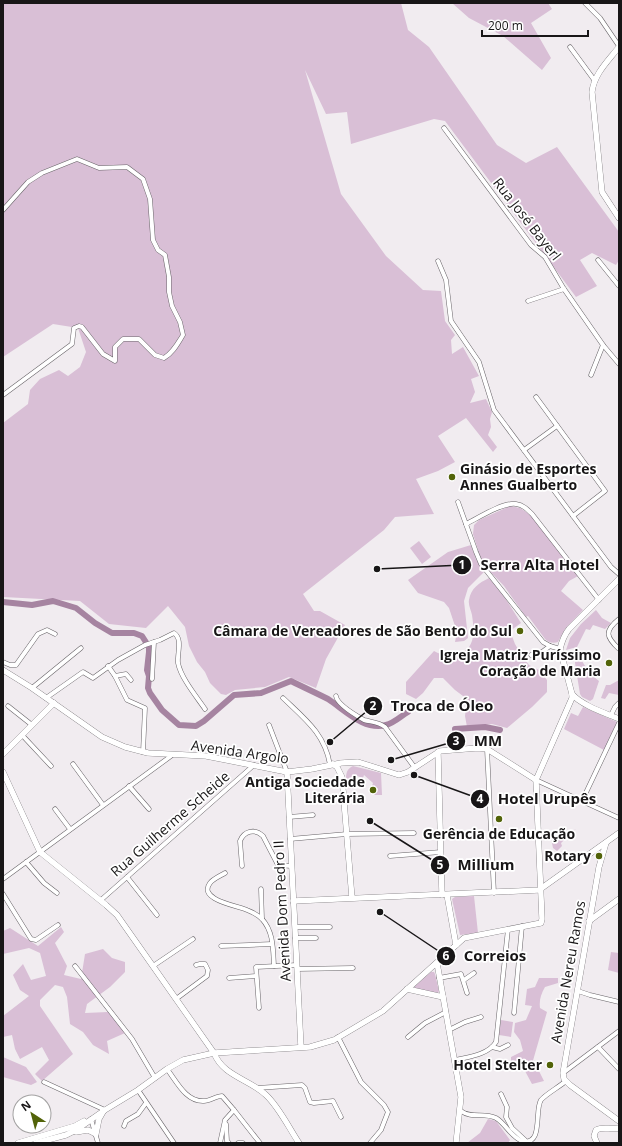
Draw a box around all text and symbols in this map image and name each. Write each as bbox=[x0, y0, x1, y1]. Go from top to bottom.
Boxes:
scale bar bbox=[482, 12, 588, 38]
text: 200 m bbox=[488, 17, 523, 34]
street label: Rua José Bayerl bbox=[489, 173, 566, 264]
place label: Ginásio de Esportes Annes Gualberto bbox=[460, 459, 596, 494]
marker: Ginásio de Esportes Annes Gualberto bbox=[447, 472, 457, 482]
callout: Serra Alta Hotel bbox=[452, 551, 607, 578]
text: Serra Alta Hotel bbox=[481, 554, 599, 574]
text: 1 bbox=[459, 556, 465, 573]
place label: Câmara de Vereadores de São Bento do Sul bbox=[213, 621, 512, 640]
marker: Câmara de Vereadores de São Bento do Sul bbox=[515, 626, 525, 636]
place label: Igreja Matriz Puríssimo Coração de Maria bbox=[439, 645, 601, 680]
marker: Igreja Matriz Puríssimo Coração de Maria bbox=[604, 658, 614, 668]
callout: Troca de Óleo bbox=[363, 692, 501, 719]
text: Troca de Óleo bbox=[391, 695, 493, 715]
text: 2 bbox=[370, 697, 377, 714]
callout: MM bbox=[446, 728, 510, 755]
text: MM bbox=[474, 730, 502, 750]
text: 3 bbox=[453, 732, 460, 749]
street label: Avenida Argolo bbox=[190, 735, 290, 768]
street label: Rua Guilherme Scheide bbox=[106, 767, 233, 881]
place label: Antiga Sociedade Literária bbox=[245, 772, 365, 807]
marker: Antiga Sociedade Literária bbox=[368, 785, 378, 795]
callout: Hotel Urupês bbox=[470, 785, 604, 812]
text: Hotel Urupês bbox=[498, 788, 596, 808]
text: 4 bbox=[477, 790, 484, 807]
marker: Gerência de Educação bbox=[494, 814, 504, 824]
place label: Gerência de Educação bbox=[423, 824, 576, 843]
street label: Avenida Dom Pedro II bbox=[268, 840, 295, 982]
place label: Rotary bbox=[544, 846, 591, 865]
marker: Rotary bbox=[594, 851, 604, 861]
callout: Millium bbox=[430, 852, 523, 879]
text: Millium bbox=[457, 854, 515, 874]
text: 5 bbox=[437, 856, 444, 873]
street label: Avenida Nereu Ramos bbox=[546, 899, 589, 1045]
callout: Correios bbox=[436, 943, 534, 970]
text: Correios bbox=[464, 945, 526, 965]
text: 6 bbox=[443, 947, 450, 964]
place label: Hotel Stelter bbox=[453, 1055, 543, 1074]
marker: Hotel Stelter bbox=[545, 1060, 555, 1070]
north arrow bbox=[12, 1094, 52, 1134]
text: N bbox=[18, 1097, 34, 1114]

